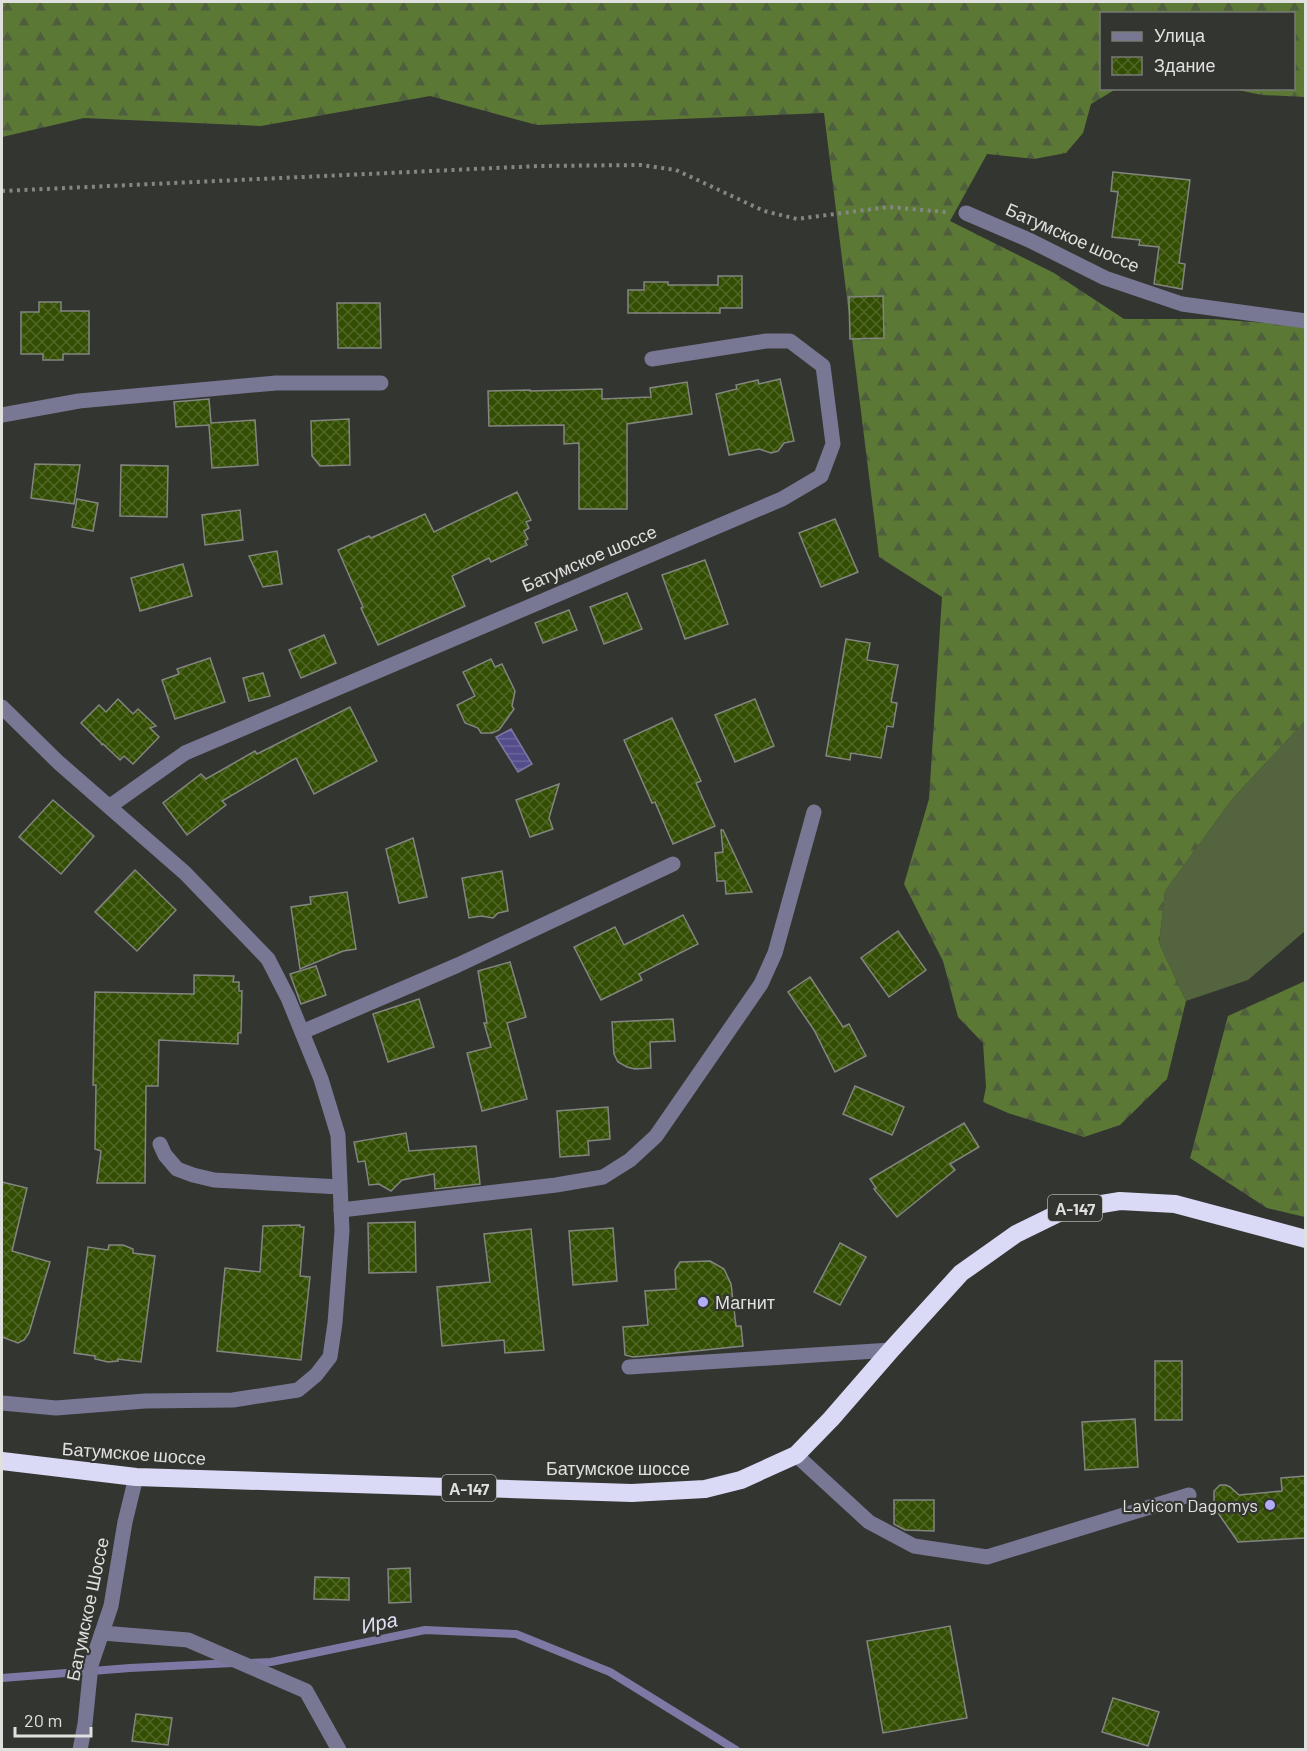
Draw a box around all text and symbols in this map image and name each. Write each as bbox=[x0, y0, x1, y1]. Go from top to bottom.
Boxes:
legend bbox=[1100, 12, 1295, 90]
text: Улица bbox=[1154, 24, 1206, 46]
text: Здание bbox=[1154, 54, 1215, 76]
street label: Батумское шоссе bbox=[1003, 198, 1143, 276]
street label: Батумское шоссе bbox=[518, 520, 660, 596]
road number: А-147 bbox=[1048, 1195, 1102, 1221]
place label: Магнит bbox=[715, 1291, 775, 1313]
marker: Магнит bbox=[696, 1295, 710, 1309]
street label: Батумское шоссе bbox=[61, 1437, 207, 1469]
street label: Батумское шоссе bbox=[546, 1457, 690, 1479]
road number: А-147 bbox=[442, 1475, 496, 1501]
place label: Lavicon Dagomys bbox=[1122, 1494, 1258, 1516]
marker: Lavicon Dagomys bbox=[1263, 1498, 1277, 1512]
street label: Батумское Шоссе bbox=[61, 1535, 113, 1683]
water label: Ира bbox=[359, 1606, 399, 1638]
scale bar bbox=[15, 1700, 92, 1738]
text: 20 m bbox=[24, 1709, 62, 1731]

